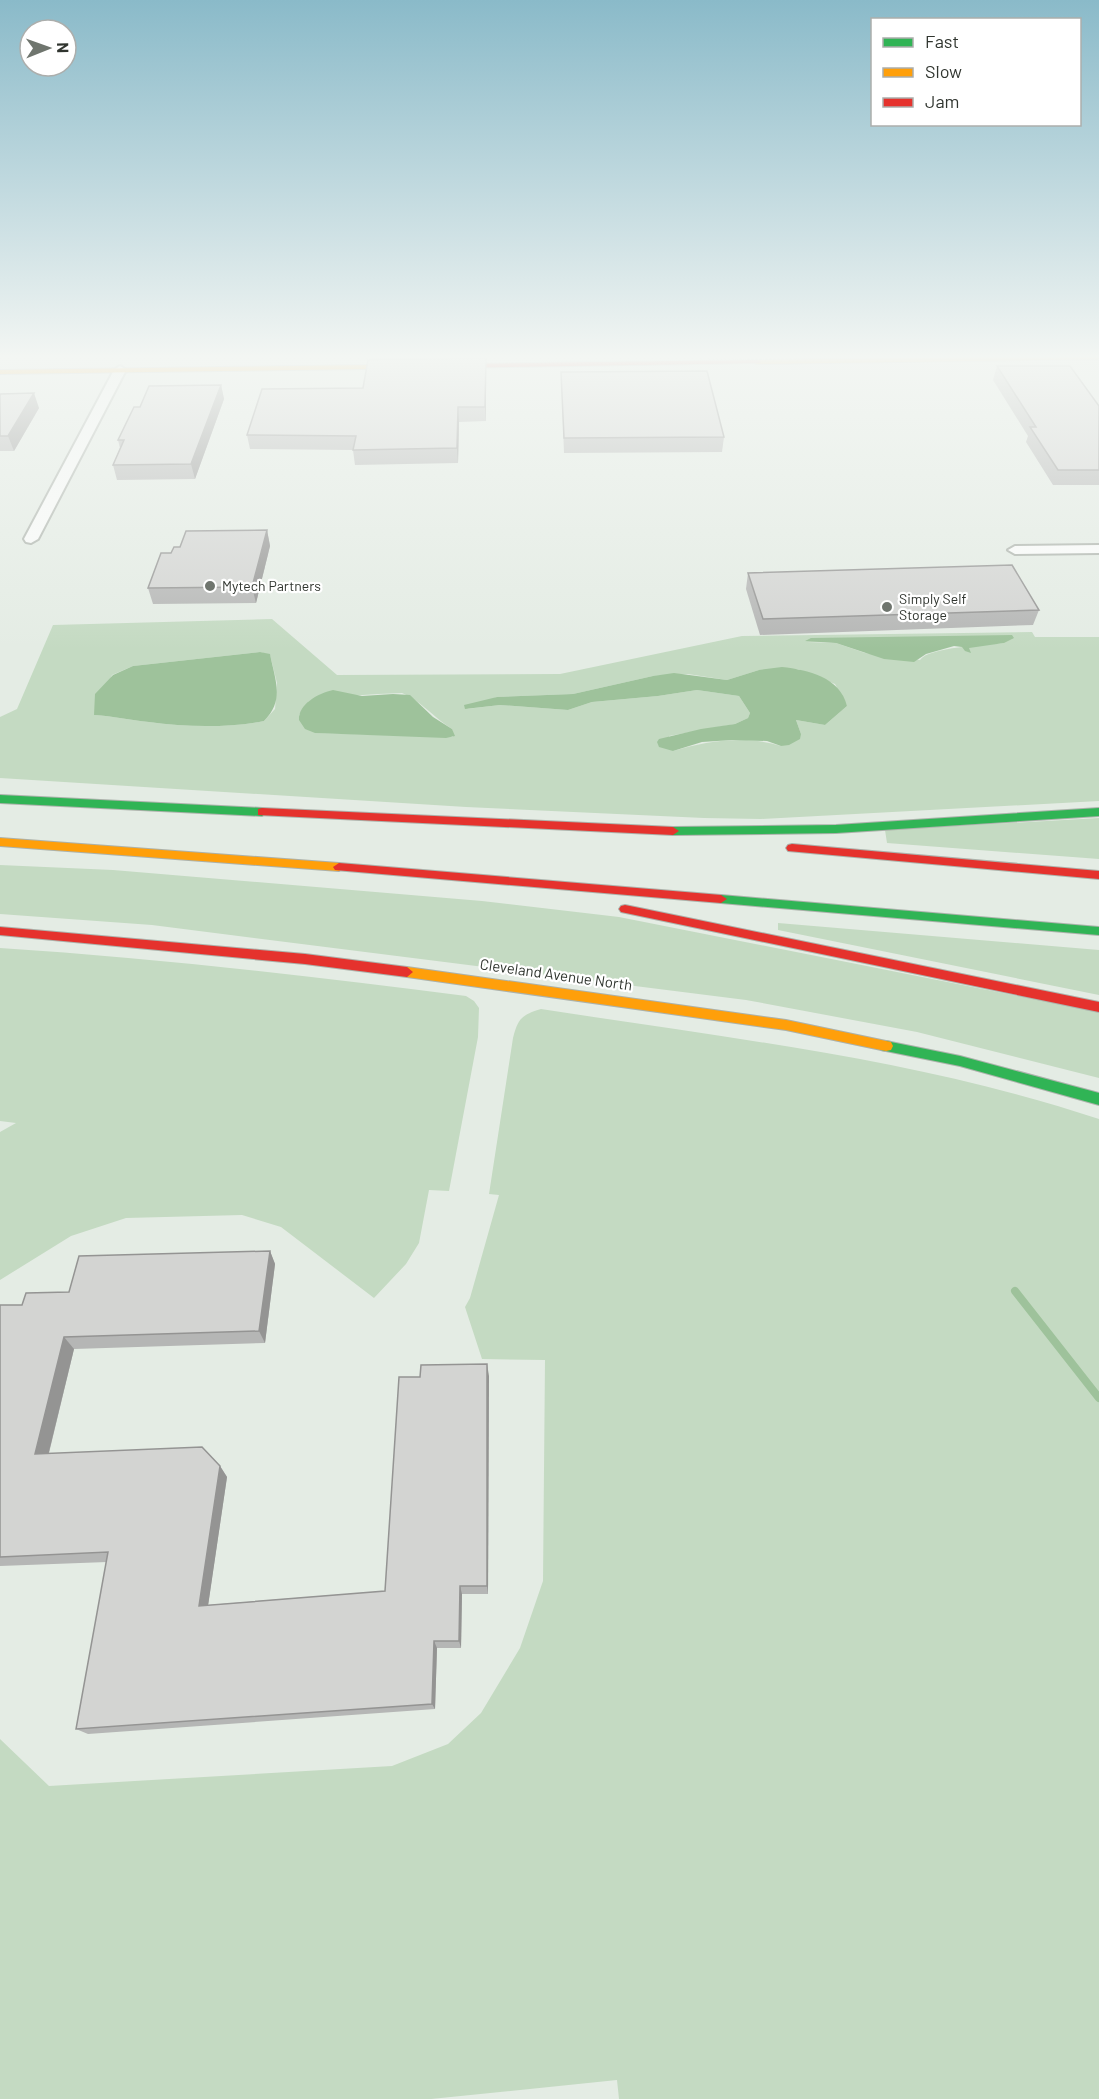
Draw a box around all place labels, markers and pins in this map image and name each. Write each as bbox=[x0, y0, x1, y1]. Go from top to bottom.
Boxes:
place label: Mytech Partners bbox=[222, 577, 321, 594]
marker: Mytech Partners bbox=[203, 579, 217, 593]
place label: Simply Self Storage bbox=[899, 590, 966, 623]
marker: Simply Self Storage bbox=[880, 600, 894, 614]

